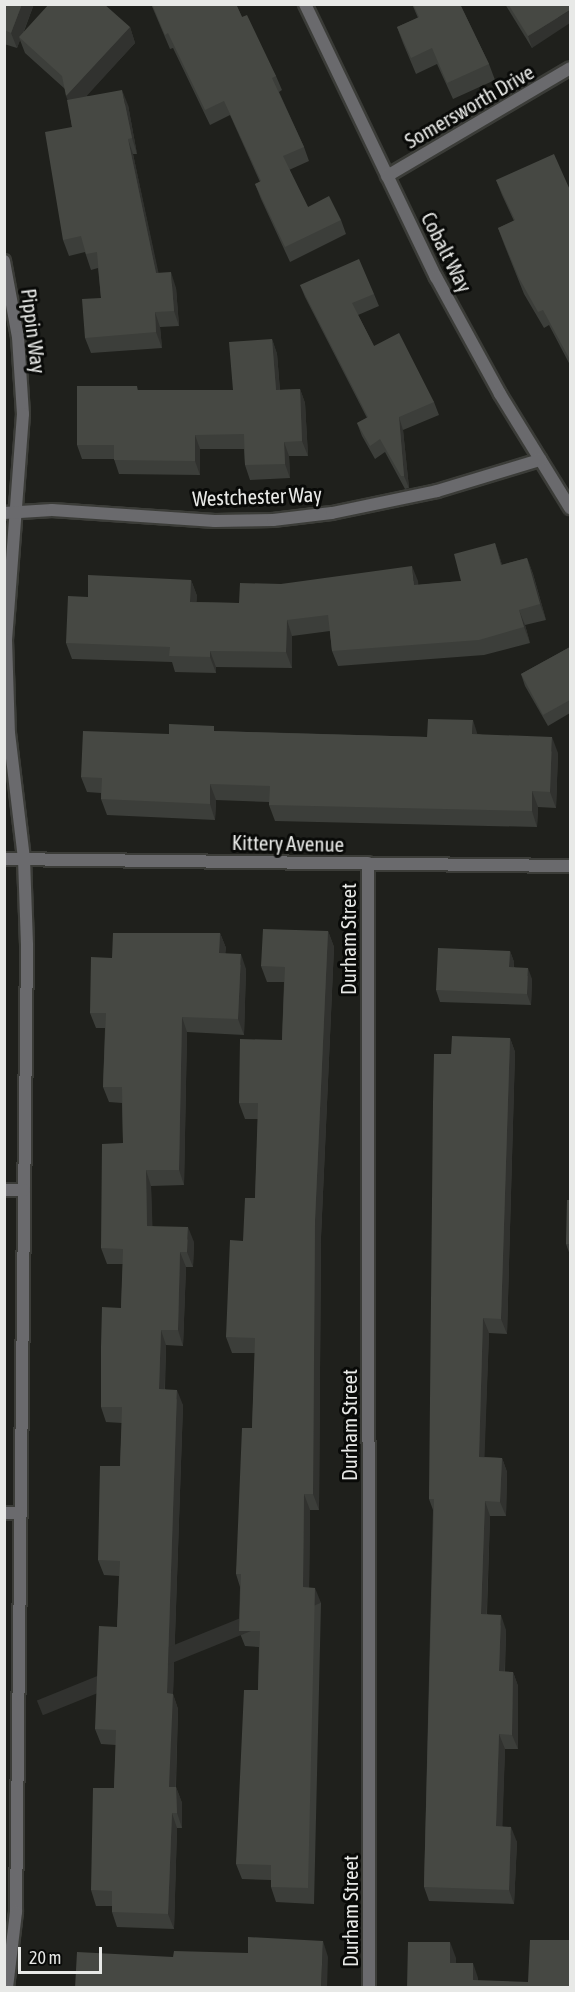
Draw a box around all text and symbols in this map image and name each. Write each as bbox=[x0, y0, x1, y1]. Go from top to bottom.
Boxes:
street label: Somersworth Drive bbox=[400, 59, 538, 153]
street label: Cobalt Way bbox=[416, 208, 478, 296]
street label: Pippin Way bbox=[16, 287, 52, 375]
street label: Westchester Way bbox=[192, 481, 322, 511]
street label: Kittery Avenue bbox=[232, 829, 344, 857]
street label: Durham Street bbox=[335, 883, 361, 995]
street label: Durham Street bbox=[336, 1369, 362, 1481]
street label: Durham Street bbox=[337, 1855, 363, 1967]
scale bar bbox=[21, 1935, 105, 1973]
text: 20 m bbox=[29, 1947, 61, 1968]

